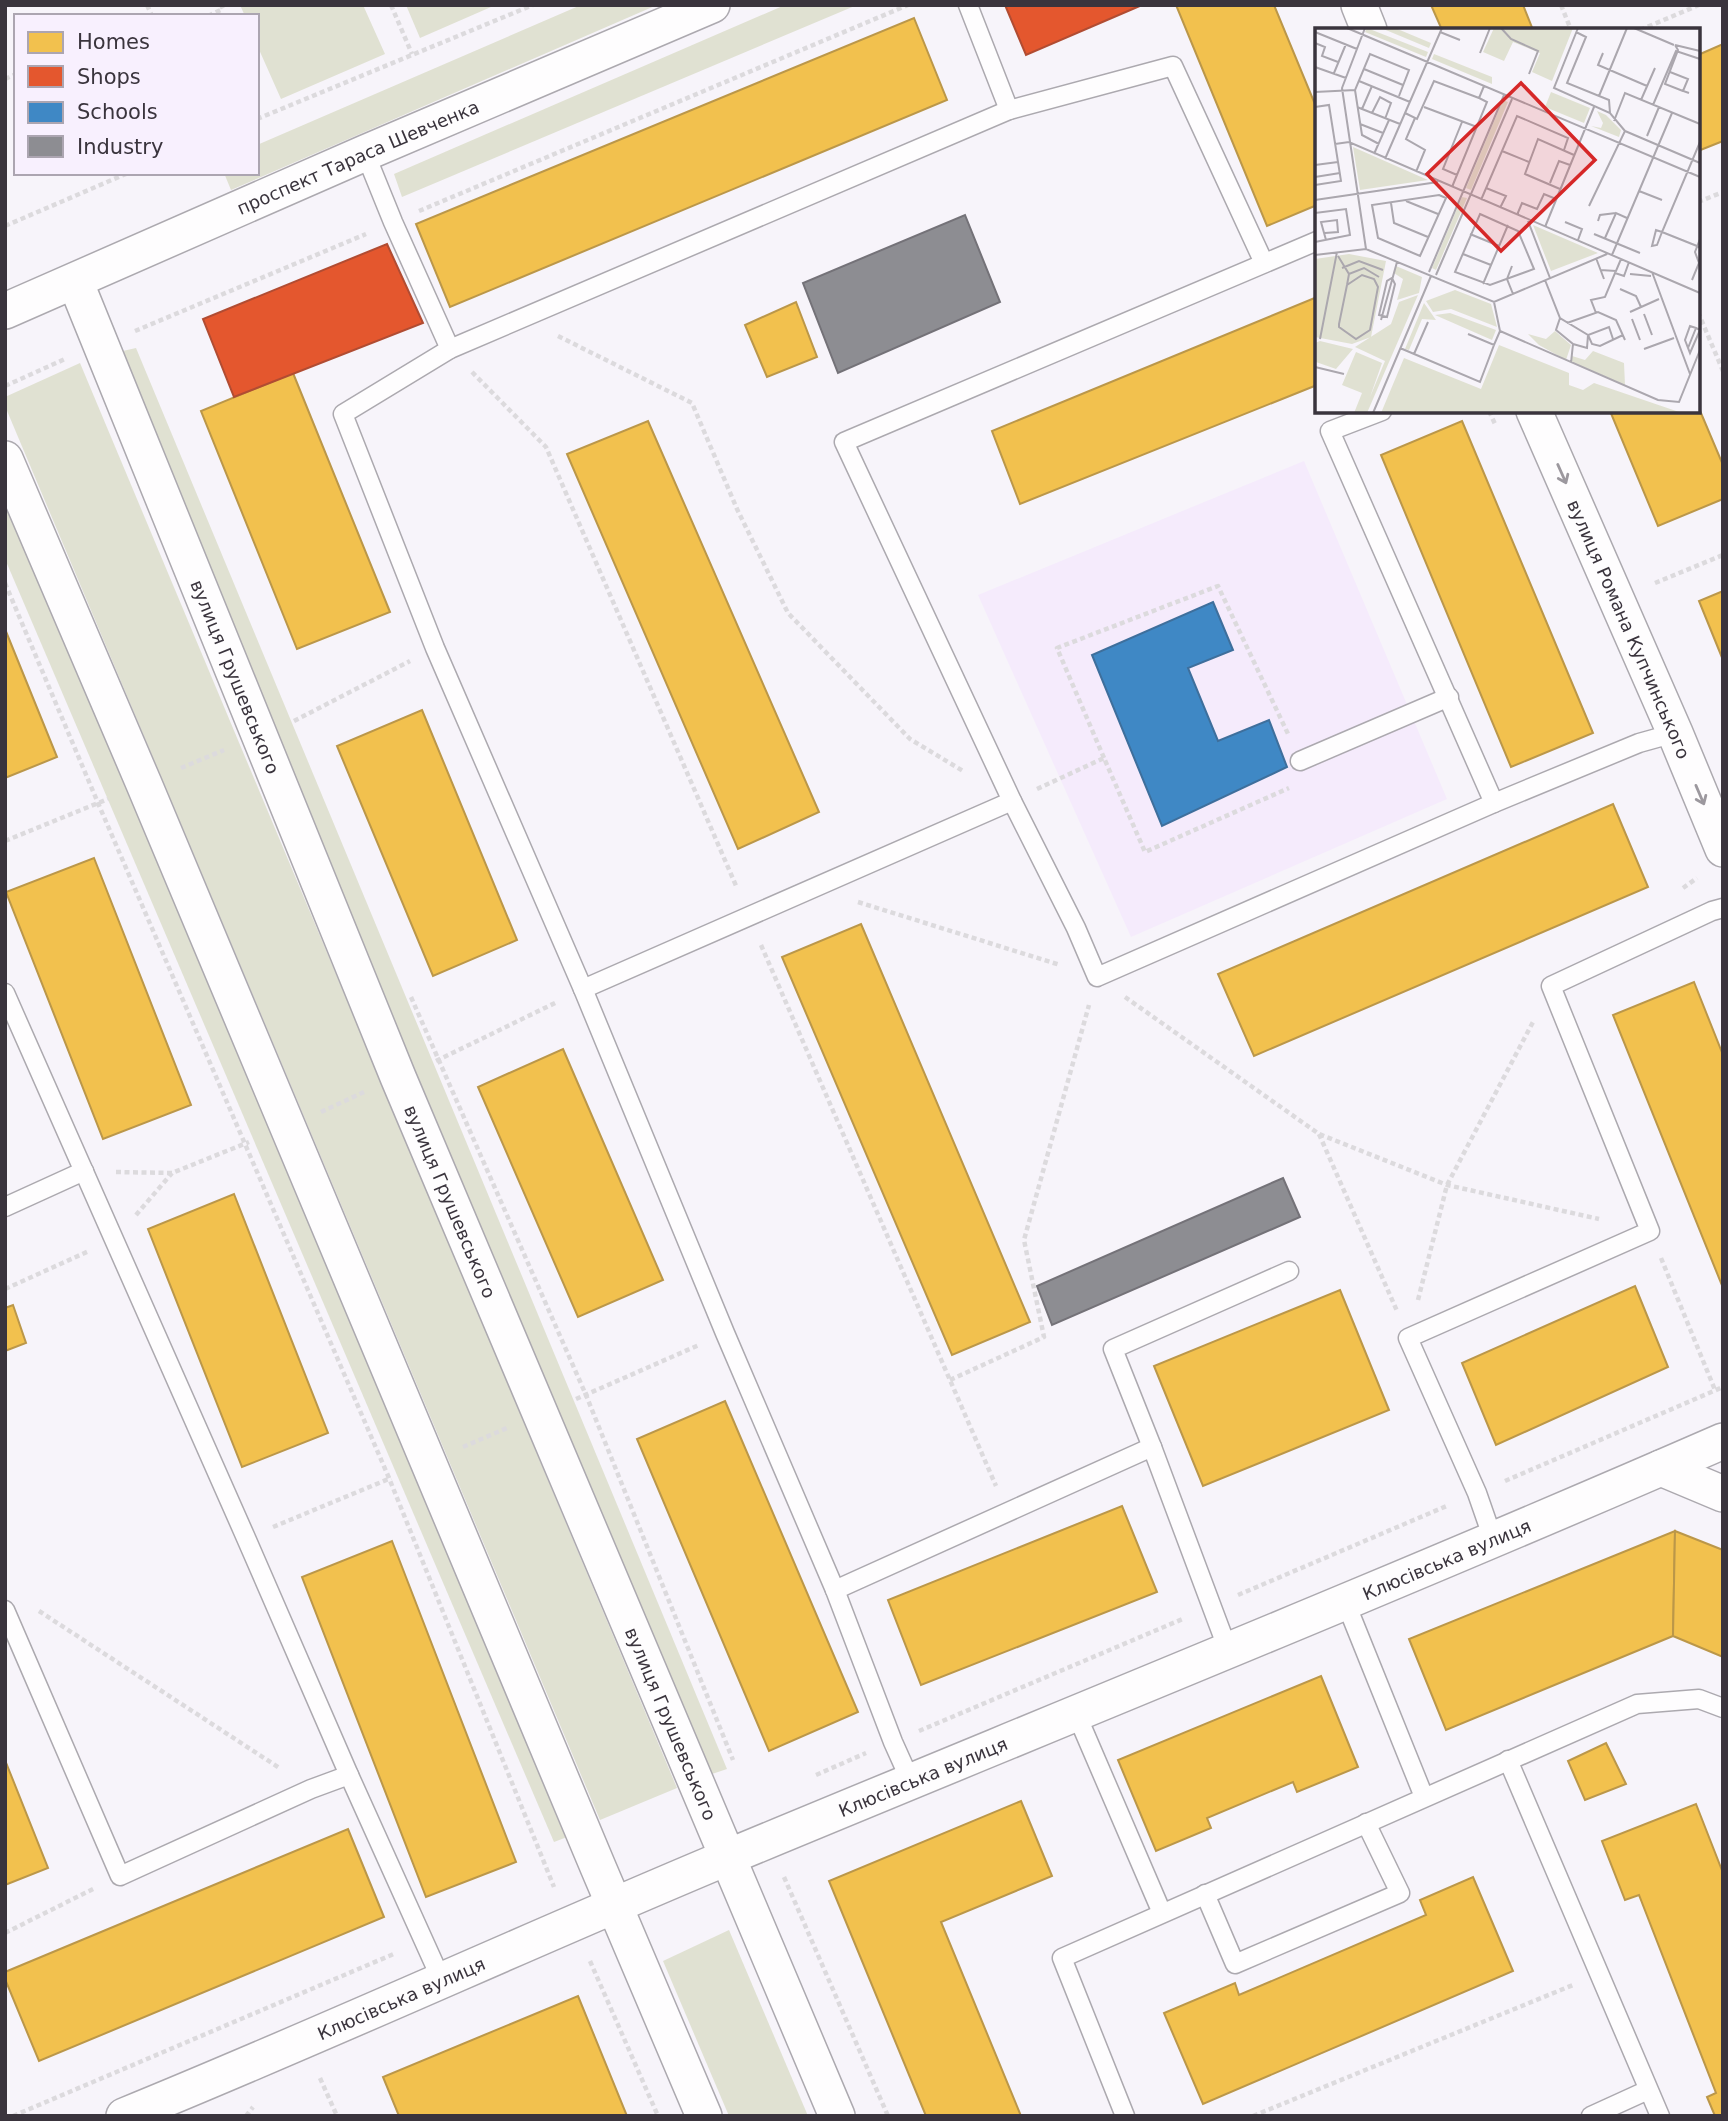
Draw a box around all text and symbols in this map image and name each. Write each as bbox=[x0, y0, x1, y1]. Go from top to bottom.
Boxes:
legend bbox=[14, 14, 259, 175]
inset map bbox=[1315, 28, 1700, 413]
text: Homes bbox=[77, 30, 150, 54]
text: Shops bbox=[77, 65, 141, 89]
street label: проспект Тараса Шевченка bbox=[234, 95, 482, 218]
text: Schools bbox=[77, 100, 158, 124]
text: Industry bbox=[77, 135, 163, 159]
one-way arrow bbox=[1556, 463, 1569, 484]
street label: вулиця Романа Купчинського bbox=[1564, 496, 1695, 762]
street label: вулиця Грушевського bbox=[187, 577, 284, 777]
one-way arrow bbox=[1695, 784, 1708, 805]
street label: вулиця Грушевського bbox=[400, 1102, 501, 1301]
street label: Клюсівська вулиця bbox=[1359, 1514, 1534, 1604]
street label: вулиця Грушевського bbox=[621, 1624, 721, 1823]
street label: Клюсівська вулиця bbox=[835, 1732, 1010, 1821]
street label: Клюсівська вулиця bbox=[314, 1952, 488, 2044]

